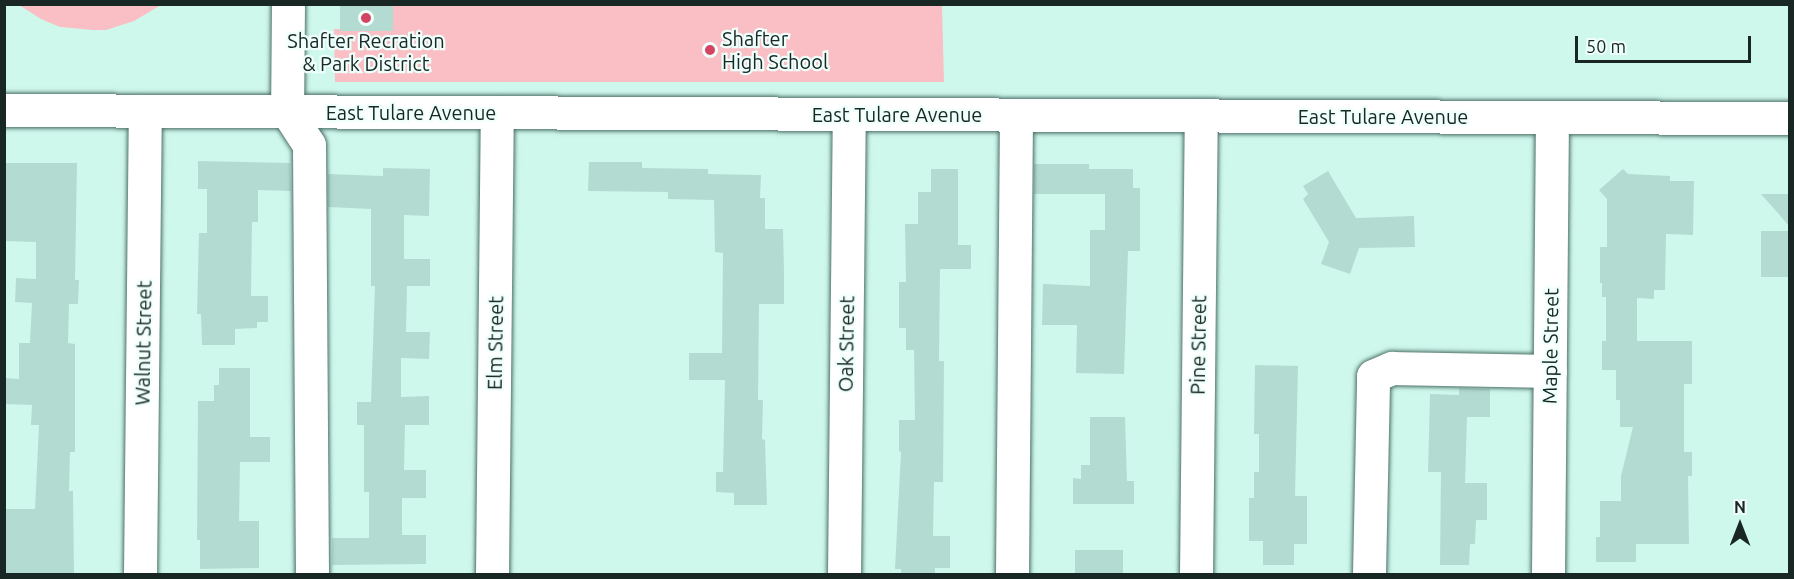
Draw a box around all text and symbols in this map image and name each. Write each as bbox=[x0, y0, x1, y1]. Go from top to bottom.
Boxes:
marker: Shafter Recration & Park District bbox=[359, 11, 373, 25]
scale bar bbox=[1578, 24, 1754, 62]
place label: Shafter High School bbox=[722, 27, 828, 74]
place label: Shafter Recration & Park District bbox=[287, 28, 445, 75]
text: 50 m bbox=[1586, 36, 1626, 56]
marker: Shafter High School bbox=[703, 43, 717, 57]
street label: East Tulare Avenue bbox=[326, 100, 496, 124]
street label: East Tulare Avenue bbox=[812, 102, 982, 126]
street label: East Tulare Avenue bbox=[1298, 104, 1468, 128]
street label: Walnut Street bbox=[130, 280, 156, 406]
street label: Maple Street bbox=[1537, 288, 1563, 404]
street label: Pine Street bbox=[1185, 295, 1211, 395]
street label: Elm Street bbox=[482, 296, 508, 390]
street label: Oak Street bbox=[833, 296, 859, 392]
north arrow bbox=[1710, 495, 1770, 555]
text: N bbox=[1734, 498, 1746, 516]

